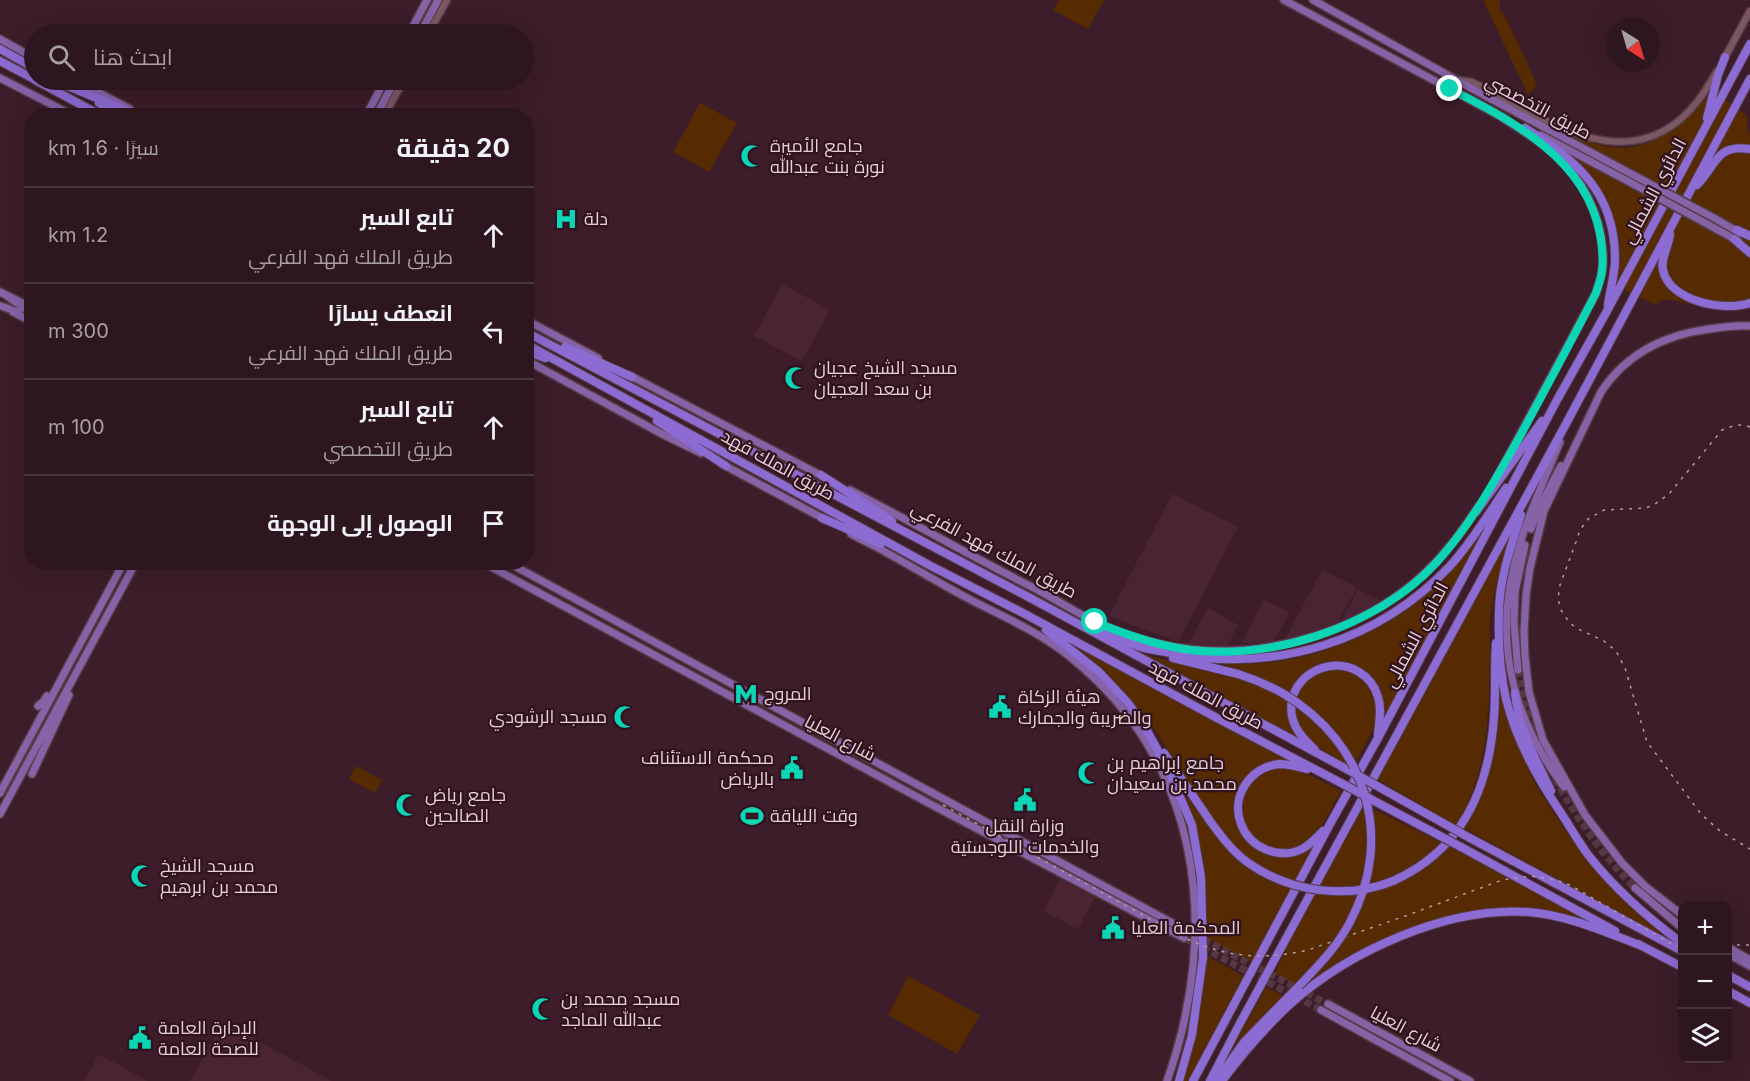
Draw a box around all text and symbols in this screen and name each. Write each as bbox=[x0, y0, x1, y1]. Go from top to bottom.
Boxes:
north arrow bbox=[1606, 18, 1660, 72]
search box bbox=[24, 24, 534, 90]
icon: search bbox=[45, 41, 78, 74]
text: ابحث هنا bbox=[93, 44, 173, 70]
street label: طريق التخصصي bbox=[1480, 70, 1595, 146]
route end bbox=[1436, 75, 1462, 101]
text: 20 دقيقة bbox=[396, 132, 510, 163]
street label: الدائري الشمالي bbox=[1617, 134, 1694, 249]
place label: جامع الأميرة نورة بنت عبدالله bbox=[770, 135, 885, 178]
text: سيرًا · 1.6 km bbox=[48, 136, 159, 160]
mosque icon: جامع الأميرة نورة بنت عبدالله bbox=[739, 143, 765, 169]
text: تابع السير bbox=[360, 204, 453, 230]
hospital icon: دلة bbox=[553, 206, 579, 232]
place label: دلة bbox=[584, 208, 608, 229]
icon: ahead bbox=[477, 219, 510, 252]
text: 1.2 km bbox=[48, 223, 108, 247]
text: طريق الملك فهد الفرعي bbox=[248, 245, 453, 269]
text: انعطف يسارًا bbox=[328, 300, 453, 326]
icon: left bbox=[477, 315, 510, 348]
text: 300 m bbox=[48, 319, 109, 343]
text: طريق الملك فهد الفرعي bbox=[248, 341, 453, 365]
place label: مسجد الشيخ عجيان بن سعد العجيان bbox=[814, 357, 958, 400]
mosque icon: مسجد الشيخ عجيان بن سعد العجيان bbox=[783, 365, 809, 391]
text: تابع السير bbox=[360, 396, 453, 422]
icon: ahead bbox=[477, 411, 510, 444]
text: 100 m bbox=[48, 415, 105, 439]
street label: طريق الملك فهد bbox=[717, 425, 838, 506]
text: طريق التخصصي bbox=[323, 437, 453, 461]
street label: طريق الملك فهد الفرعي bbox=[906, 497, 1080, 606]
icon: arrive bbox=[477, 507, 510, 540]
text: الوصول إلى الوجهة bbox=[267, 510, 453, 536]
street label: الدائري الشمالي bbox=[1379, 578, 1456, 693]
route start bbox=[1081, 608, 1107, 634]
street label: طريق الملك فهد bbox=[1145, 656, 1267, 735]
metro station icon: المروج bbox=[733, 681, 759, 707]
place label: المروج bbox=[764, 683, 812, 706]
place label: هيئة الزكاة والضريبة والجمارك bbox=[1018, 686, 1152, 729]
public building icon: هيئة الزكاة والضريبة والجمارك bbox=[987, 694, 1013, 720]
mosque icon: مسجد الرشودي bbox=[612, 704, 638, 730]
place label: مسجد الرشودي bbox=[489, 706, 607, 731]
street label: شارع العليا bbox=[800, 710, 879, 767]
place label: محكمة الاستئناف بالرياض bbox=[641, 747, 774, 790]
place label: جامع إبراهيم بن محمد بن سعيدان bbox=[1107, 752, 1237, 795]
public building icon: محكمة الاستئناف بالرياض bbox=[779, 755, 805, 781]
mosque icon: جامع إبراهيم بن محمد بن سعيدان bbox=[1076, 760, 1102, 786]
place label: جامع رياض الصالحين bbox=[425, 784, 506, 827]
public building icon: وزارة النقل والخدمات اللوجستية bbox=[1012, 787, 1038, 813]
mosque icon: جامع رياض الصالحين bbox=[394, 792, 420, 818]
sports icon: وقت اللياقة bbox=[739, 803, 765, 829]
place label: وقت اللياقة bbox=[770, 805, 858, 827]
place label: وزارة النقل والخدمات اللوجستية bbox=[951, 815, 1099, 858]
place label: مسجد الشيخ محمد بن ابرهيم bbox=[160, 855, 278, 899]
mosque icon: مسجد الشيخ محمد بن ابرهيم bbox=[129, 863, 155, 889]
map controls bbox=[1678, 901, 1732, 1063]
button: + bbox=[1678, 901, 1732, 955]
public building icon: المحكمة العليا bbox=[1100, 915, 1126, 941]
place label: المحكمة العليا bbox=[1131, 917, 1241, 938]
button: − bbox=[1678, 955, 1732, 1009]
place label: مسجد محمد بن عبدالله الماجد bbox=[561, 988, 680, 1030]
mosque icon: مسجد محمد بن عبدالله الماجد bbox=[530, 996, 556, 1022]
street label: شارع العليا bbox=[1366, 1001, 1445, 1058]
button: layers bbox=[1678, 1009, 1732, 1063]
place label: الإدارة العامة للصحة العامة bbox=[158, 1017, 259, 1059]
public building icon: الإدارة العامة للصحة العامة bbox=[127, 1025, 153, 1051]

